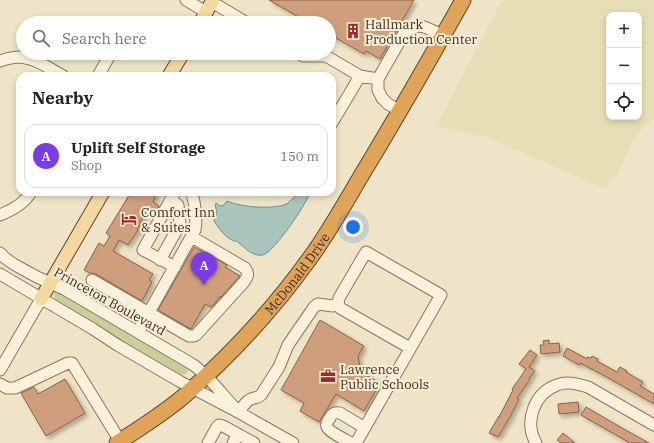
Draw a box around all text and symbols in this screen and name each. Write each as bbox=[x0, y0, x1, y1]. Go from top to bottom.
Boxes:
map controls bbox=[606, 12, 642, 120]
button: + bbox=[606, 12, 642, 48]
search box bbox=[16, 16, 336, 60]
place label: Hallmark Production Center bbox=[365, 16, 477, 48]
building icon: Hallmark Production Center bbox=[344, 22, 362, 40]
icon: search bbox=[30, 27, 52, 49]
text: Search here bbox=[62, 29, 147, 48]
button: − bbox=[606, 48, 642, 84]
button: locate bbox=[606, 84, 642, 120]
text: Nearby bbox=[32, 87, 93, 109]
text: Uplift Self Storage bbox=[71, 138, 205, 157]
text: A bbox=[41, 148, 51, 165]
text: 150 m bbox=[280, 148, 319, 165]
text: Shop bbox=[71, 157, 102, 174]
place label: Comfort Inn & Suites bbox=[141, 204, 215, 236]
hotel icon: Comfort Inn & Suites bbox=[120, 210, 138, 228]
your location bbox=[343, 217, 363, 237]
street label: McDonald Drive bbox=[261, 230, 334, 318]
pin: A bbox=[191, 252, 217, 285]
street label: Princeton Boulevard bbox=[51, 264, 169, 339]
place label: Lawrence Public Schools bbox=[340, 361, 429, 393]
office icon: Lawrence Public Schools bbox=[319, 367, 337, 385]

